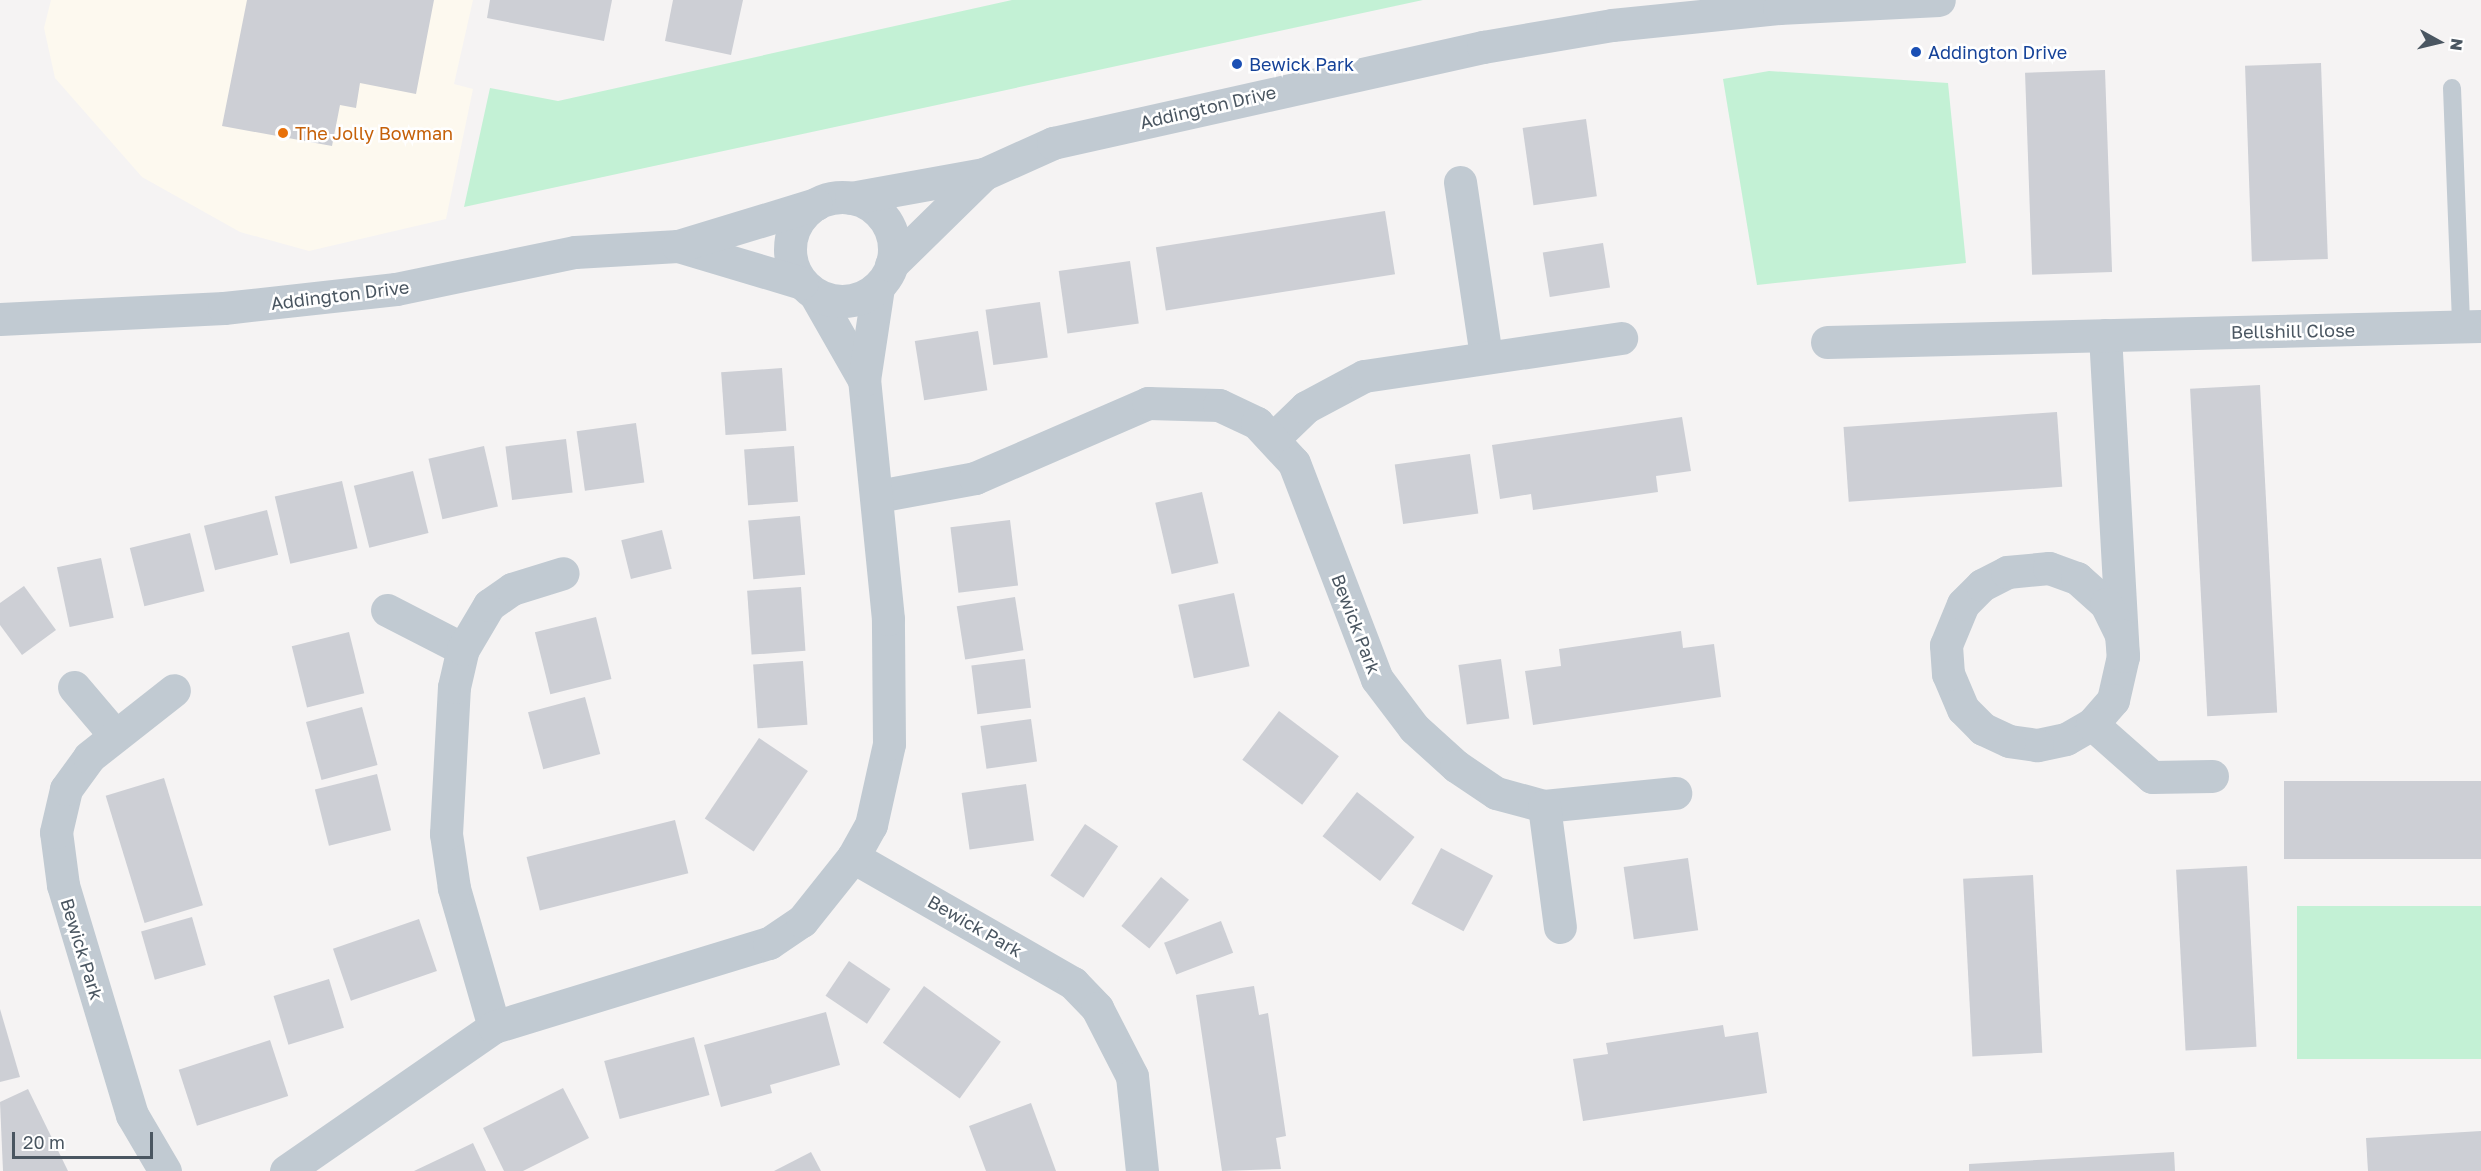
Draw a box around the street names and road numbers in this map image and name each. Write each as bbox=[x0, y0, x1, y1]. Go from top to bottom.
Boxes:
street label: Addington Drive bbox=[1138, 81, 1278, 133]
street label: Addington Drive bbox=[270, 276, 410, 314]
street label: Bellshill Close bbox=[2231, 319, 2355, 343]
street label: Bewick Park bbox=[1327, 571, 1385, 677]
street label: Bewick Park bbox=[924, 890, 1026, 962]
street label: Bewick Park bbox=[56, 896, 108, 1002]

